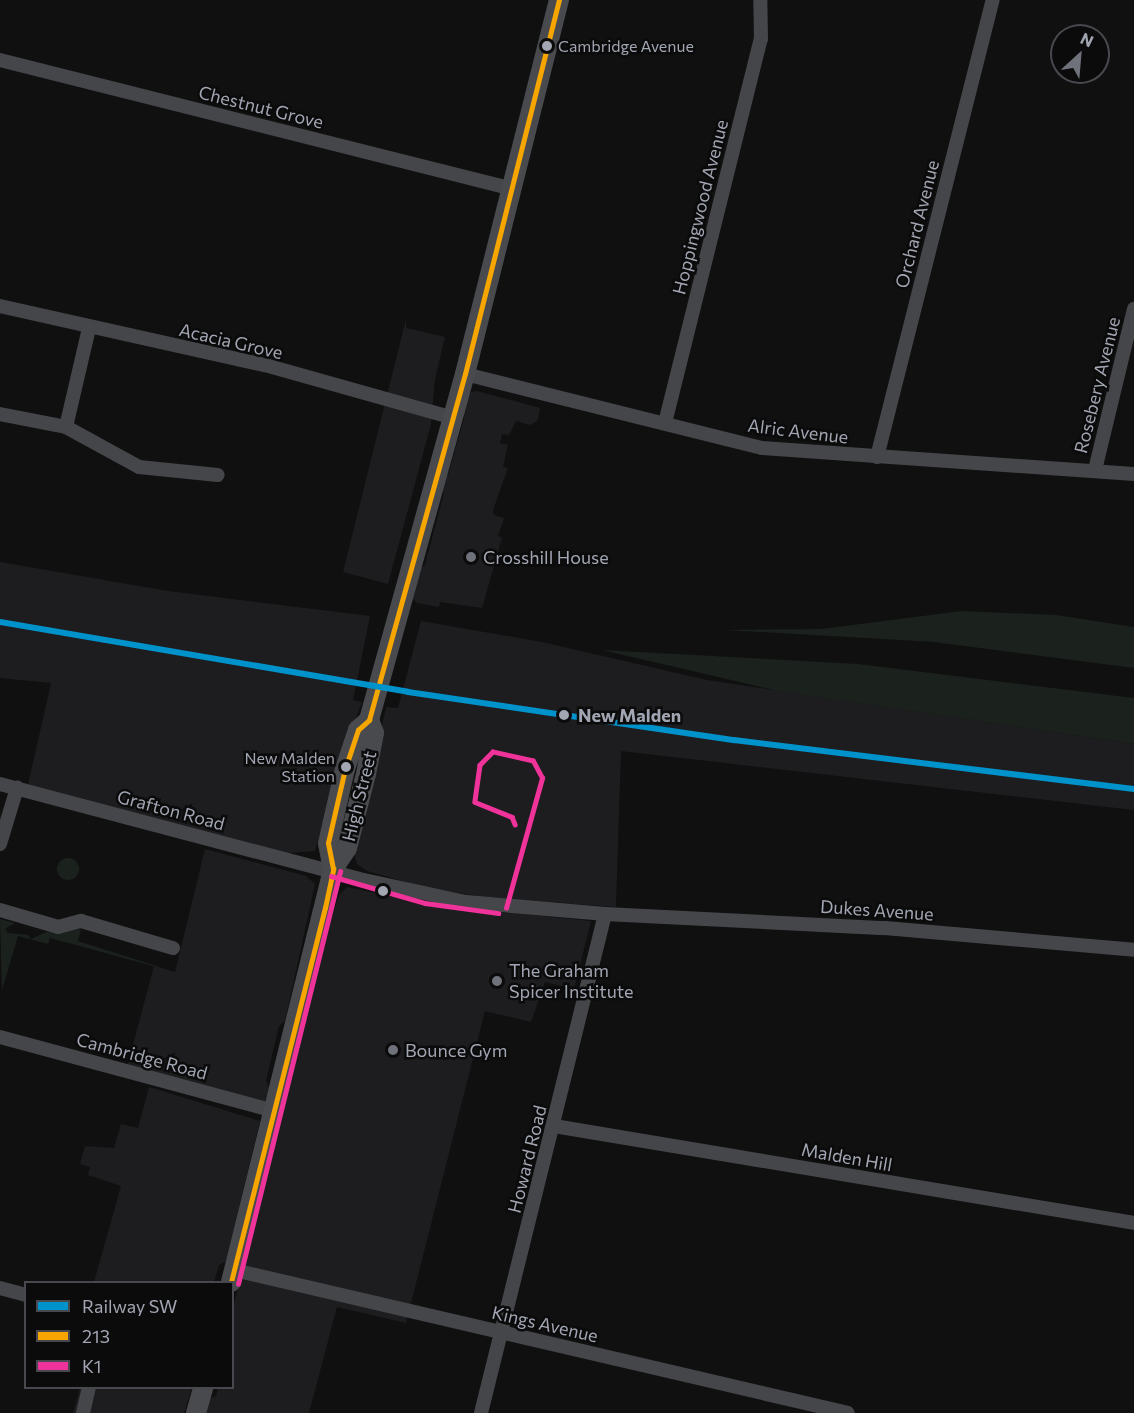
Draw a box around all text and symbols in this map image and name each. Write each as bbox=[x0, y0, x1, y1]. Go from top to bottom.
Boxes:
north arrow bbox=[1050, 24, 1110, 84]
text: N bbox=[1078, 28, 1097, 50]
place label: Cambridge Avenue bbox=[558, 36, 694, 56]
marker: Cambridge Avenue bbox=[541, 40, 553, 52]
street label: Chestnut Grove bbox=[196, 81, 326, 133]
street label: Hoppingwood Avenue bbox=[668, 117, 732, 297]
street label: Orchard Avenue bbox=[891, 158, 943, 290]
street label: Rosebery Avenue bbox=[1070, 315, 1124, 455]
street label: Acacia Grove bbox=[177, 319, 285, 363]
street label: Alric Avenue bbox=[746, 414, 850, 448]
place label: Crosshill House bbox=[483, 546, 609, 568]
marker: Crosshill House bbox=[464, 550, 478, 564]
place label: New Malden bbox=[578, 704, 681, 726]
marker: New Malden bbox=[555, 706, 573, 724]
place label: New Malden Station bbox=[244, 748, 335, 786]
street label: High Street bbox=[337, 749, 381, 843]
marker: New Malden Station bbox=[340, 761, 352, 773]
street label: Grafton Road bbox=[115, 785, 227, 835]
unlabelled marker bbox=[377, 885, 389, 897]
street label: Dukes Avenue bbox=[819, 895, 935, 925]
place label: The Graham Spicer Institute bbox=[509, 960, 634, 1002]
marker: The Graham Spicer Institute bbox=[490, 974, 504, 988]
street label: Cambridge Road bbox=[74, 1028, 210, 1084]
place label: Bounce Gym bbox=[405, 1039, 507, 1061]
marker: Bounce Gym bbox=[386, 1043, 400, 1057]
street label: Howard Road bbox=[503, 1103, 551, 1215]
street label: Malden Hill bbox=[800, 1138, 894, 1176]
legend bbox=[24, 1281, 234, 1389]
text: Railway SW bbox=[82, 1295, 177, 1317]
street label: Kings Avenue bbox=[490, 1301, 600, 1347]
text: 213 bbox=[82, 1325, 110, 1347]
text: K1 bbox=[82, 1355, 101, 1377]

